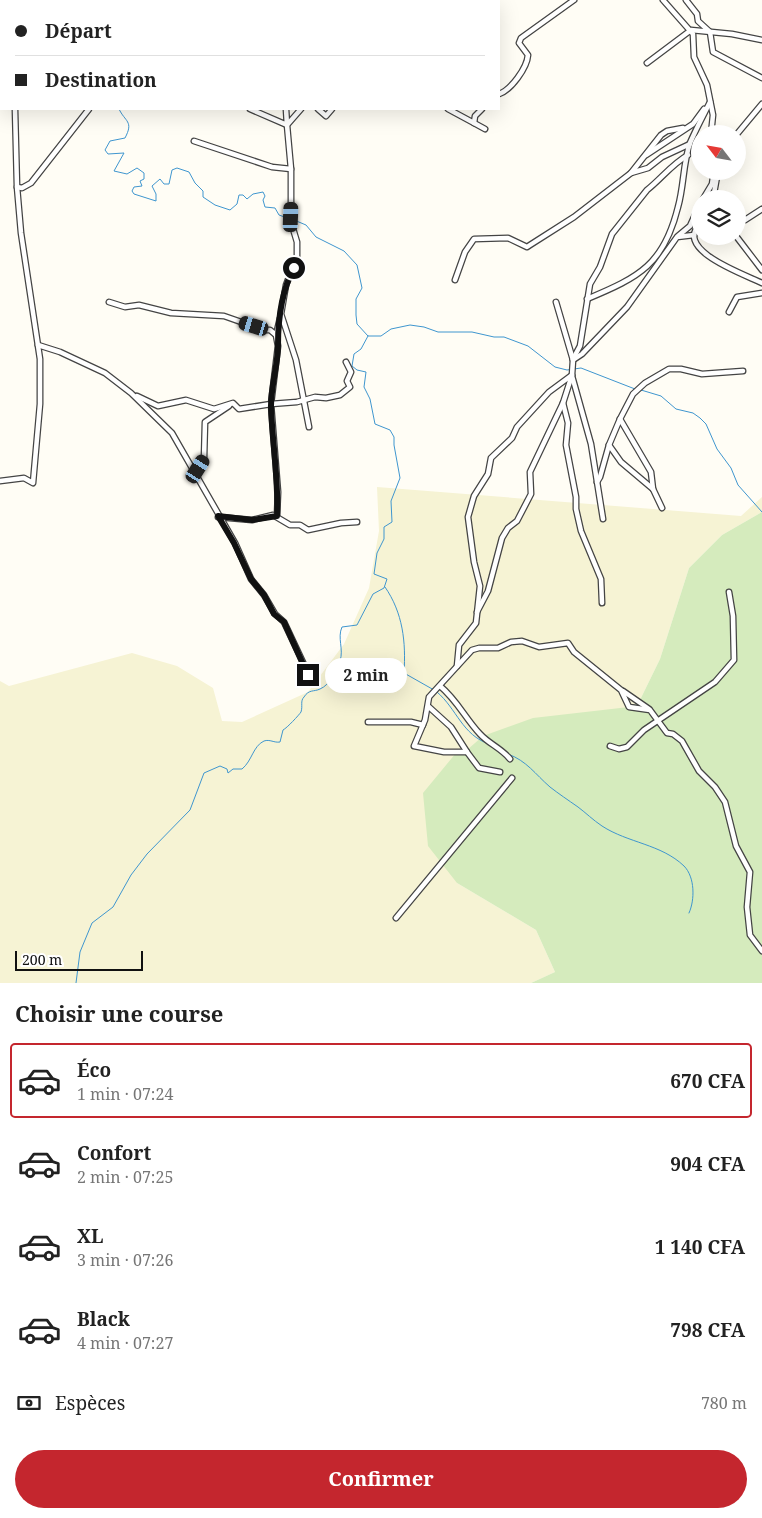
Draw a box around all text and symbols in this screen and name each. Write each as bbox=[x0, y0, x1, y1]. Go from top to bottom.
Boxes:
text: Départ bbox=[45, 18, 112, 44]
text: Destination bbox=[45, 67, 157, 93]
north arrow bbox=[691, 125, 746, 180]
map controls bbox=[691, 125, 746, 245]
button: layers bbox=[691, 190, 746, 245]
car bbox=[282, 202, 299, 232]
route start bbox=[283, 257, 305, 279]
car bbox=[237, 314, 270, 338]
car bbox=[183, 452, 212, 486]
callout: 2 min bbox=[326, 658, 408, 692]
route end bbox=[297, 664, 319, 686]
text: 2 min bbox=[343, 664, 389, 686]
scale bar bbox=[15, 948, 142, 971]
text: 200 m bbox=[22, 950, 62, 969]
text: Choisir une course bbox=[15, 998, 223, 1028]
text: Éco bbox=[77, 1057, 111, 1083]
icon: car bbox=[17, 1058, 62, 1103]
text: 670 CFA bbox=[670, 1068, 745, 1094]
text: 1 min · 07:24 bbox=[77, 1083, 173, 1105]
text: Confort bbox=[77, 1140, 151, 1166]
icon: car bbox=[17, 1141, 62, 1186]
text: 904 CFA bbox=[670, 1151, 745, 1177]
text: 2 min · 07:25 bbox=[77, 1166, 173, 1188]
text: XL bbox=[77, 1223, 103, 1249]
icon: car bbox=[17, 1224, 62, 1269]
text: 1 140 CFA bbox=[655, 1234, 745, 1260]
text: 3 min · 07:26 bbox=[77, 1249, 173, 1271]
text: Black bbox=[77, 1306, 130, 1332]
icon: car bbox=[17, 1307, 62, 1352]
text: 798 CFA bbox=[670, 1317, 745, 1343]
text: 4 min · 07:27 bbox=[77, 1332, 173, 1354]
icon: cash bbox=[15, 1389, 43, 1417]
text: Espèces bbox=[55, 1390, 125, 1416]
text: 780 m bbox=[701, 1392, 747, 1414]
button: Confirmer bbox=[15, 1450, 747, 1508]

